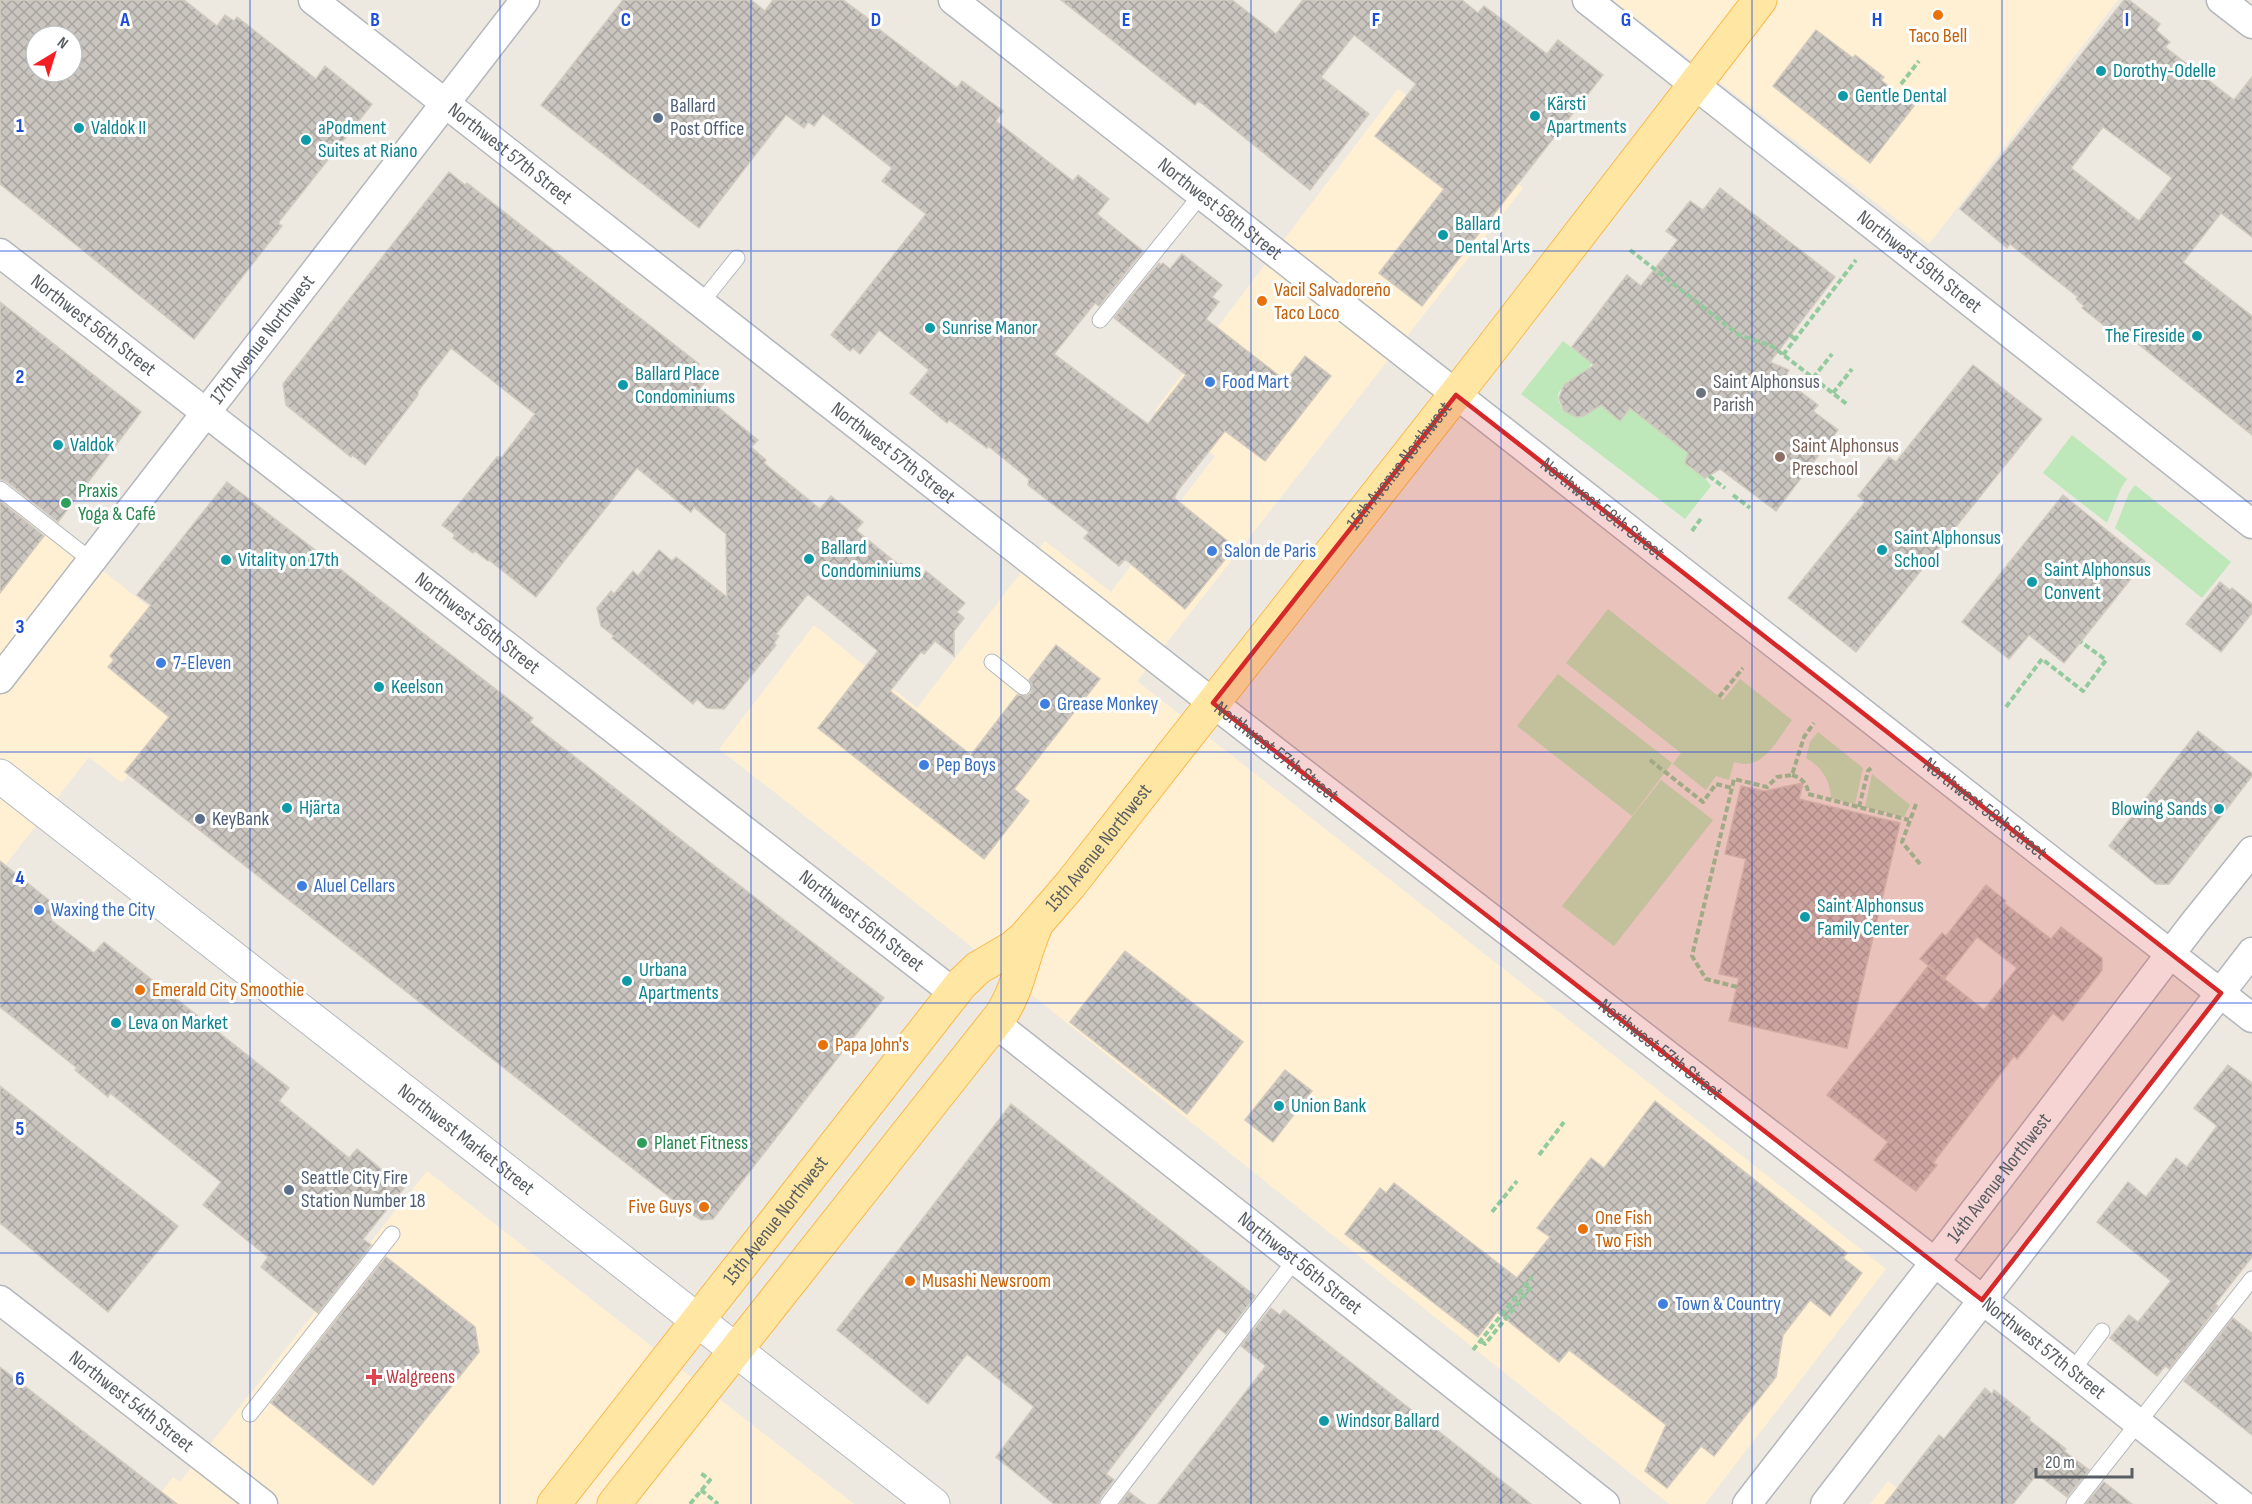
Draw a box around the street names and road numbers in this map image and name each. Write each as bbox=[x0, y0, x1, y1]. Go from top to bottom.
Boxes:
street label: Northwest 57th Street bbox=[443, 98, 577, 210]
street label: Northwest 58th Street bbox=[1153, 153, 1287, 265]
street label: Northwest 59th Street bbox=[1852, 205, 1986, 318]
street label: Northwest 56th Street bbox=[26, 269, 161, 381]
street label: 17th Avenue Northwest bbox=[205, 270, 320, 409]
street label: Northwest 57th Street bbox=[826, 397, 960, 509]
street label: 15th Avenue Northwest bbox=[1342, 397, 1457, 535]
street label: Northwest 58th Street bbox=[1535, 453, 1669, 565]
street label: Northwest 56th Street bbox=[410, 567, 545, 679]
street label: Northwest 57th Street bbox=[1209, 696, 1343, 808]
street label: Northwest 58th Street bbox=[1918, 752, 2052, 865]
street label: 15th Avenue Northwest bbox=[1040, 779, 1157, 916]
street label: Northwest 56th Street bbox=[794, 865, 929, 977]
street label: Northwest 57th Street bbox=[1593, 994, 1728, 1105]
street label: Northwest Market Street bbox=[393, 1079, 539, 1200]
street label: 14th Avenue Northwest bbox=[1942, 1109, 2056, 1248]
street label: 15th Avenue Northwest bbox=[718, 1151, 834, 1290]
street label: Northwest 56th Street bbox=[1233, 1207, 1367, 1320]
street label: Northwest 57th Street bbox=[1977, 1292, 2110, 1405]
street label: Northwest 54th Street bbox=[64, 1346, 198, 1458]

